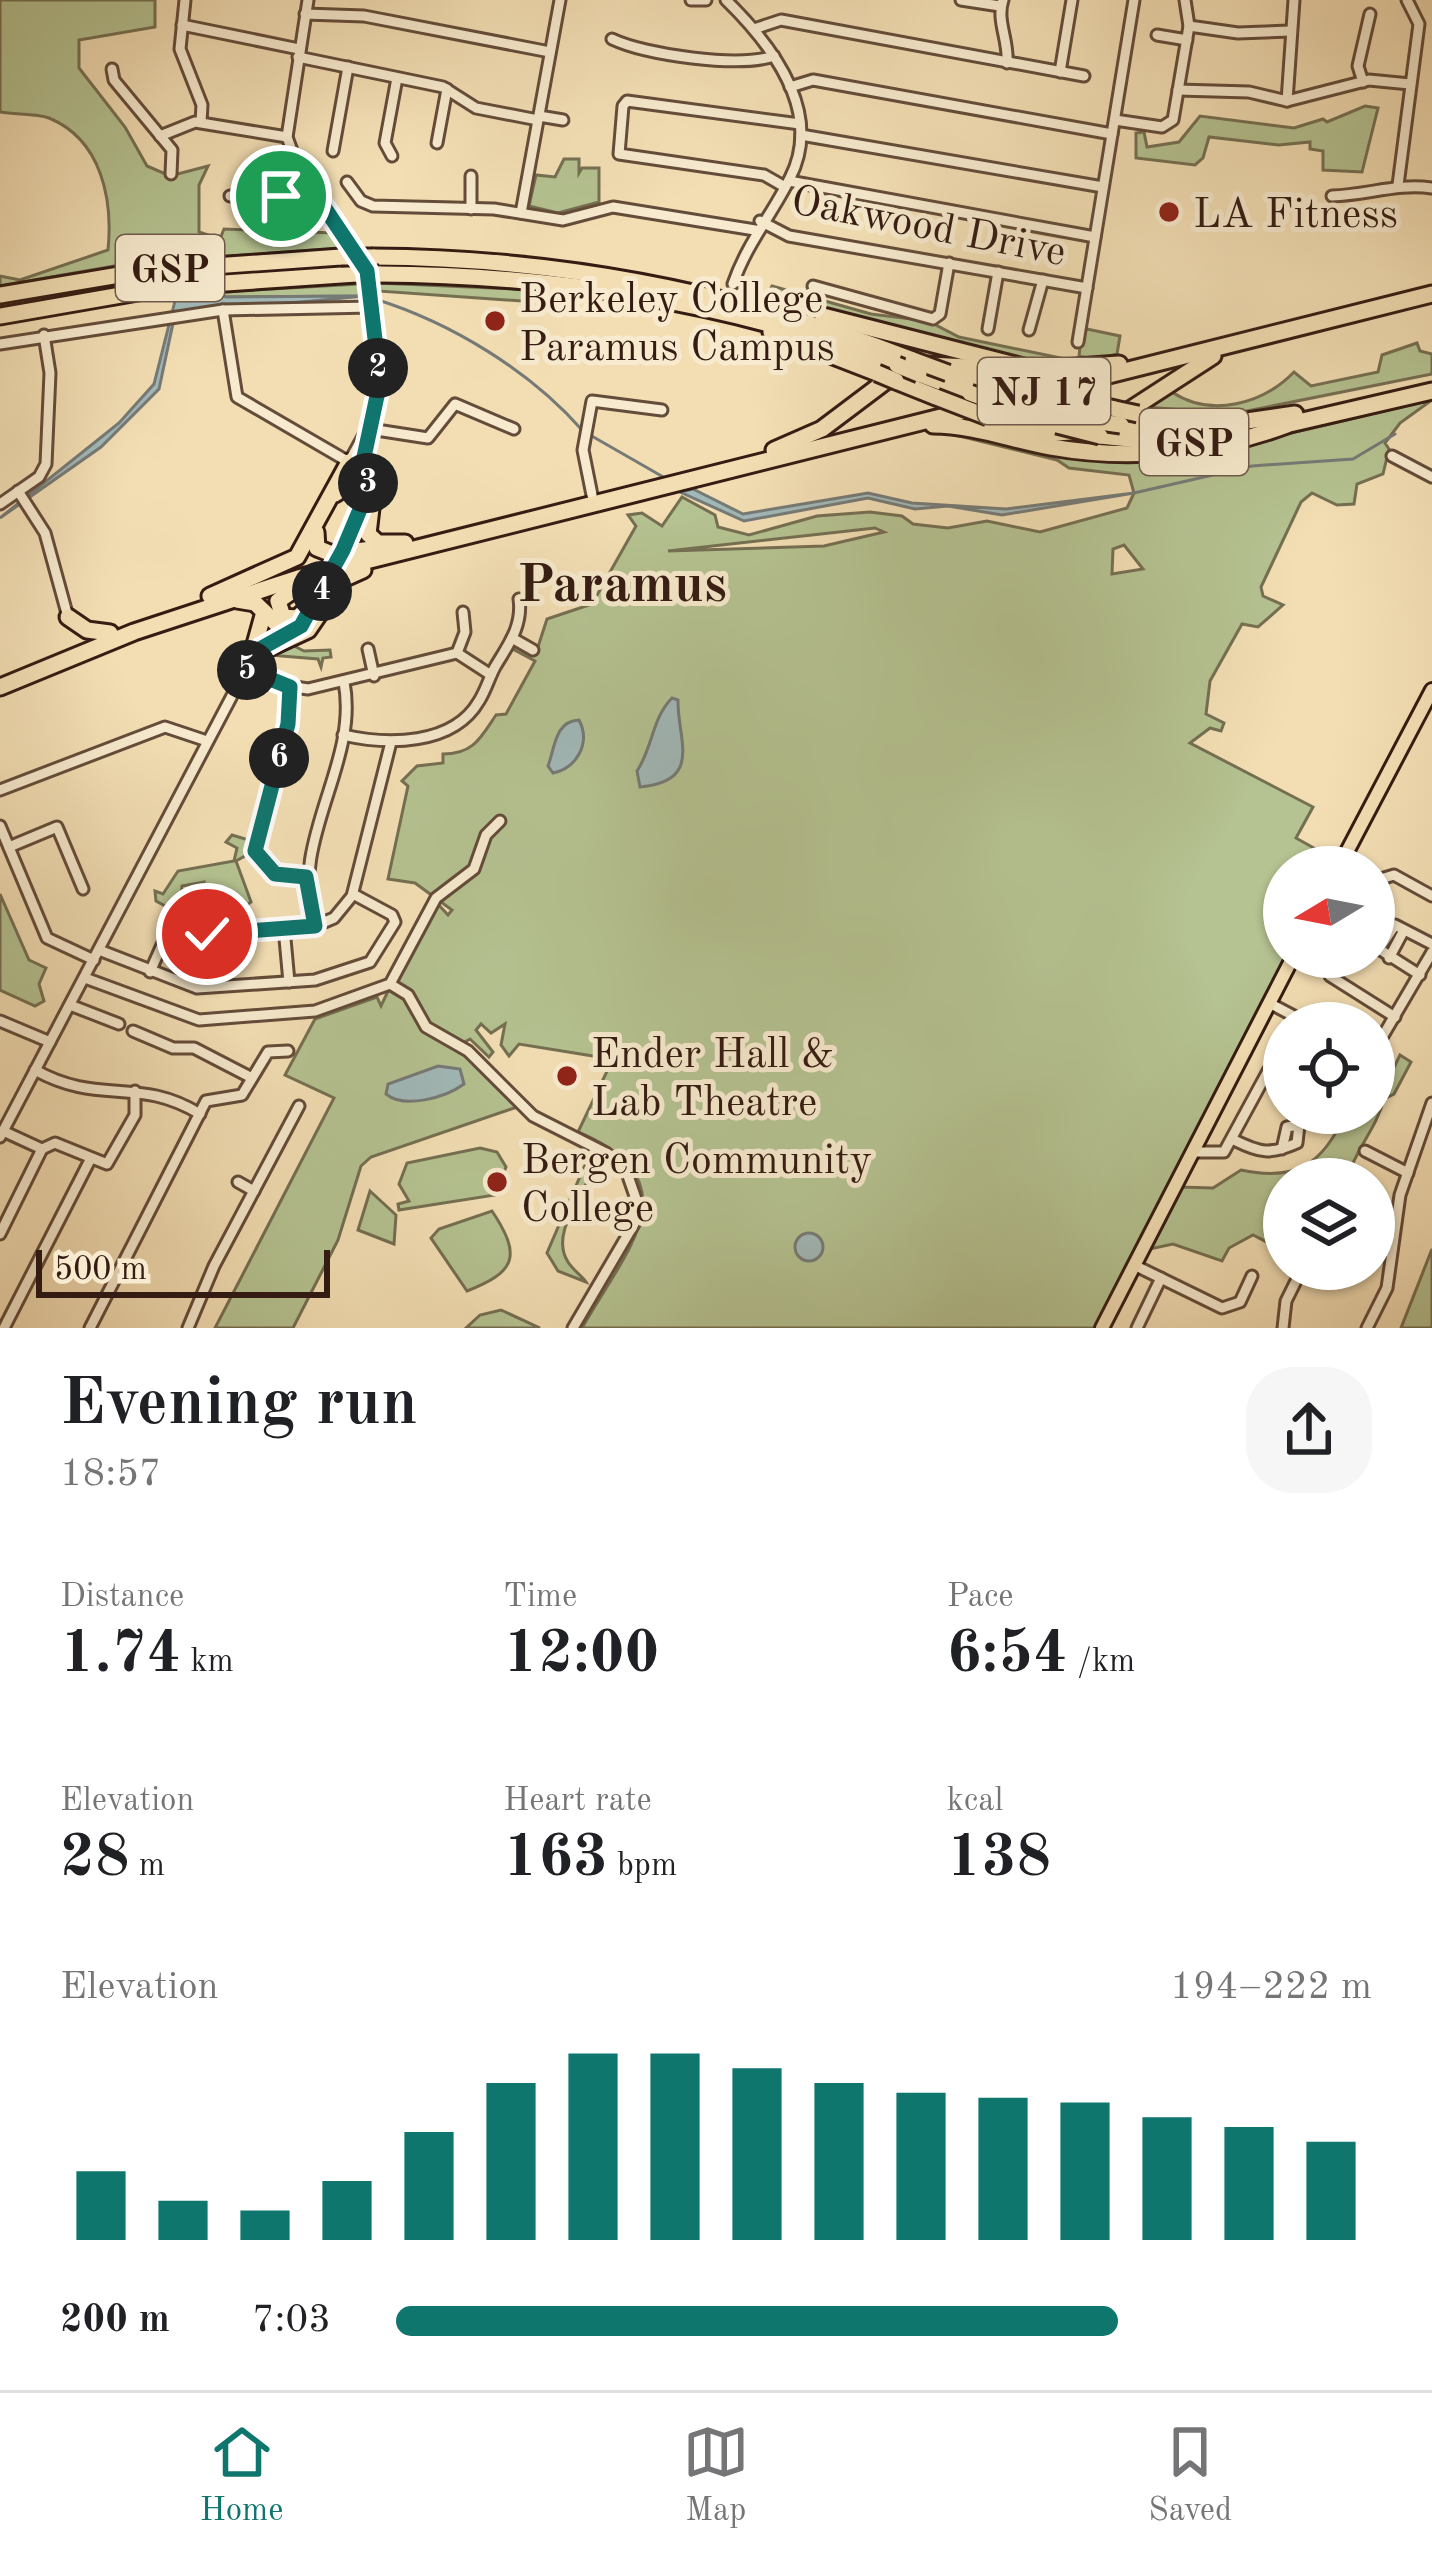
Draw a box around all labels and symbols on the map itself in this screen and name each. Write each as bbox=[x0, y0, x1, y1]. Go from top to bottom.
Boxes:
pin bbox=[230, 145, 332, 247]
street label: Oakwood Drive bbox=[787, 181, 1069, 275]
place label: LA Fitness bbox=[1193, 195, 1398, 237]
marker: LA Fitness bbox=[1156, 199, 1182, 225]
road number: GSP bbox=[116, 235, 224, 301]
place label: Berkeley College Paramus Campus bbox=[519, 280, 835, 370]
marker: Berkeley College Paramus Campus bbox=[482, 308, 508, 334]
pin: 2 bbox=[348, 338, 408, 398]
road number: NJ 17 bbox=[978, 358, 1110, 424]
road number: GSP bbox=[1140, 409, 1248, 475]
pin: 3 bbox=[338, 453, 398, 513]
district label: Paramus bbox=[517, 560, 727, 614]
pin: 4 bbox=[292, 561, 352, 621]
pin: 5 bbox=[217, 640, 277, 700]
pin: 6 bbox=[249, 728, 309, 788]
north arrow bbox=[1263, 846, 1395, 978]
pin bbox=[156, 883, 258, 985]
place label: Ender Hall & Lab Theatre bbox=[591, 1035, 834, 1125]
marker: Ender Hall & Lab Theatre bbox=[554, 1063, 580, 1089]
place label: Bergen Community College bbox=[521, 1141, 872, 1231]
marker: Bergen Community College bbox=[484, 1169, 510, 1195]
scale bar bbox=[36, 1244, 330, 1297]

